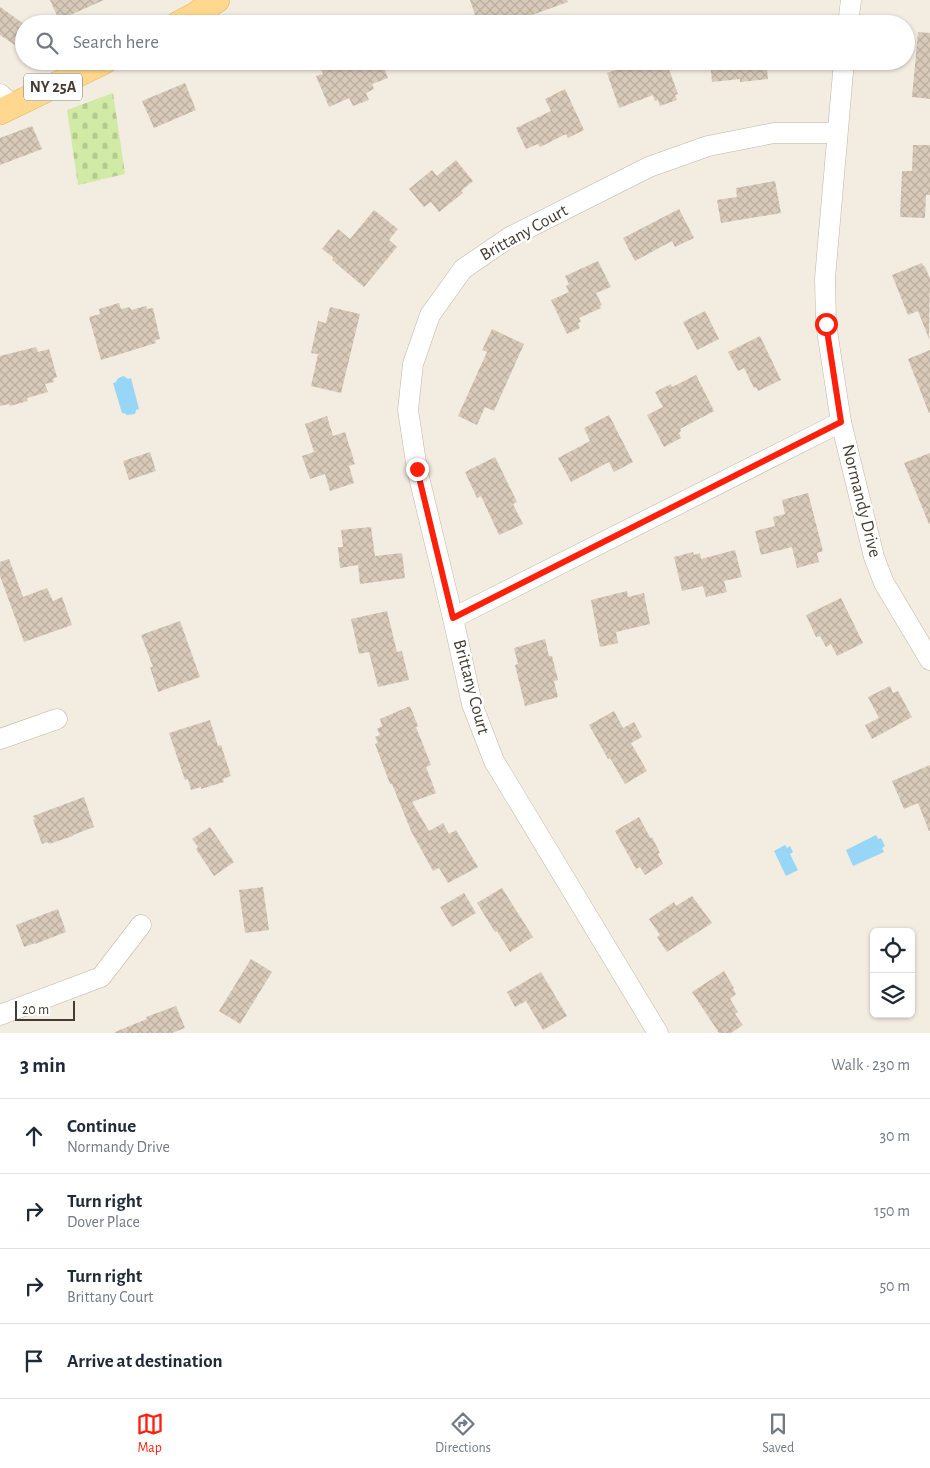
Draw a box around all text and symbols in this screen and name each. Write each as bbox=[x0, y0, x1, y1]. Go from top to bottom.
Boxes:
search box bbox=[15, 15, 915, 70]
icon: search bbox=[33, 29, 61, 57]
text: Search here bbox=[73, 33, 159, 52]
road number: NY 25A bbox=[24, 74, 82, 100]
street label: Brittany Court bbox=[477, 201, 571, 264]
route start bbox=[815, 313, 838, 336]
street label: Normandy Drive bbox=[838, 443, 884, 559]
route end bbox=[406, 458, 429, 481]
street label: Brittany Court bbox=[450, 638, 492, 737]
map controls bbox=[870, 928, 915, 1018]
button: locate bbox=[870, 928, 915, 973]
button: layers bbox=[870, 973, 915, 1018]
scale bar bbox=[15, 998, 75, 1021]
text: 20 m bbox=[22, 1003, 49, 1017]
text: 3 min bbox=[20, 1055, 66, 1076]
text: Walk · 230 m bbox=[831, 1057, 910, 1073]
text: Continue bbox=[67, 1117, 136, 1136]
icon: ahead bbox=[20, 1122, 48, 1150]
text: 30 m bbox=[880, 1128, 910, 1144]
text: Normandy Drive bbox=[67, 1139, 170, 1155]
text: Turn right bbox=[67, 1192, 142, 1211]
icon: right bbox=[20, 1197, 48, 1225]
text: 150 m bbox=[874, 1203, 910, 1219]
text: Dover Place bbox=[67, 1214, 140, 1230]
text: Turn right bbox=[67, 1267, 142, 1286]
icon: right bbox=[20, 1272, 48, 1300]
text: 50 m bbox=[879, 1278, 910, 1294]
text: Brittany Court bbox=[67, 1289, 153, 1305]
icon: arrive bbox=[20, 1347, 48, 1375]
text: Arrive at destination bbox=[67, 1352, 223, 1371]
tab: Map bbox=[136, 1410, 164, 1457]
tab: Directions bbox=[435, 1410, 491, 1457]
tab: Saved bbox=[762, 1410, 794, 1457]

